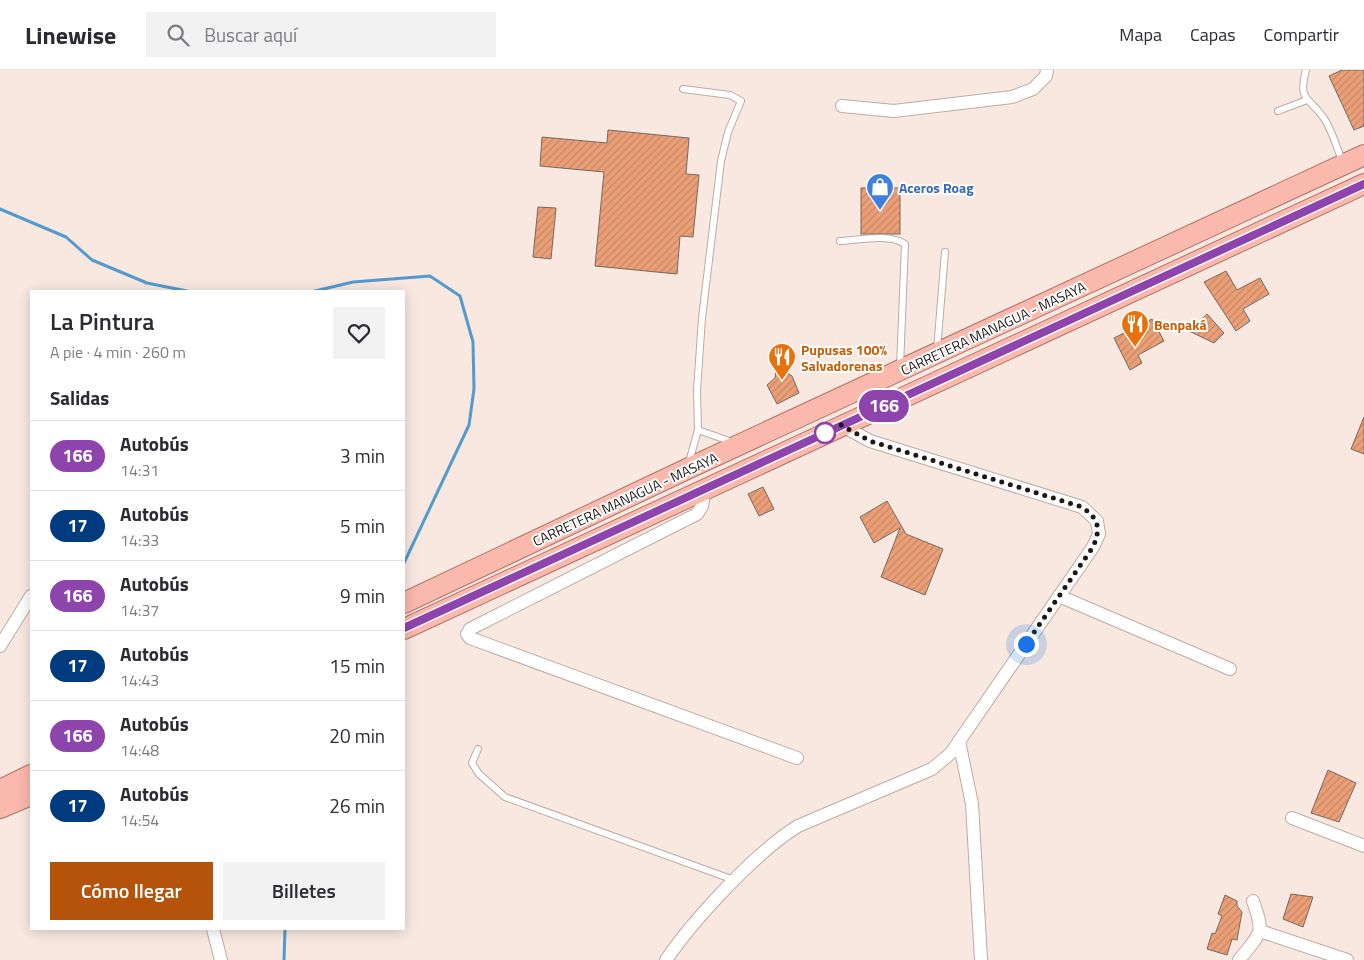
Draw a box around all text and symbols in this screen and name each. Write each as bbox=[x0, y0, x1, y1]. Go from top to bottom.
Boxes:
search box bbox=[146, 12, 496, 57]
text: Linewise bbox=[25, 17, 116, 53]
text: Buscar aquí bbox=[204, 20, 297, 49]
icon: search bbox=[164, 21, 192, 49]
text: Mapa bbox=[1119, 21, 1162, 48]
text: Capas bbox=[1190, 21, 1236, 48]
text: Compartir bbox=[1264, 21, 1339, 48]
shop icon: Aceros Roag bbox=[865, 172, 895, 211]
place label: Aceros Roag bbox=[899, 177, 974, 198]
street label: CARRETERA MANAGUA - MASAYA bbox=[897, 275, 1090, 380]
text: La Pintura bbox=[50, 303, 154, 339]
button: heart bbox=[333, 307, 385, 359]
restaurant icon: Benpaká bbox=[1120, 309, 1150, 348]
place label: Benpaká bbox=[1154, 314, 1207, 335]
place label: Pupusas 100% Salvadorenas bbox=[801, 339, 887, 376]
text: A pie · 4 min · 260 m bbox=[50, 340, 186, 364]
restaurant icon: Pupusas 100% Salvadorenas bbox=[767, 342, 797, 381]
text: Salidas bbox=[50, 383, 109, 412]
line badge: 166 bbox=[855, 390, 913, 422]
text: 166 bbox=[869, 392, 899, 419]
unlabelled marker bbox=[814, 422, 836, 444]
text: Autobús bbox=[120, 429, 189, 458]
text: 3 min bbox=[340, 441, 385, 470]
text: 166 bbox=[62, 442, 93, 469]
street label: CARRETERA MANAGUA - MASAYA bbox=[529, 446, 722, 551]
text: 14:31 bbox=[120, 458, 159, 482]
text: Autobús bbox=[120, 499, 189, 528]
text: 5 min bbox=[340, 511, 385, 540]
text: 17 bbox=[67, 512, 88, 539]
text: 14:33 bbox=[120, 528, 159, 552]
text: Autobús bbox=[120, 569, 189, 598]
text: 9 min bbox=[340, 581, 385, 610]
text: 166 bbox=[62, 582, 93, 609]
text: 14:37 bbox=[120, 598, 159, 622]
your location bbox=[1014, 632, 1039, 657]
text: Autobús bbox=[120, 639, 189, 668]
text: 15 min bbox=[329, 651, 385, 680]
text: 17 bbox=[67, 652, 88, 679]
text: 14:43 bbox=[120, 668, 159, 692]
text: Autobús bbox=[120, 709, 189, 738]
text: 20 min bbox=[329, 721, 385, 750]
text: 166 bbox=[62, 722, 93, 749]
text: 14:48 bbox=[120, 738, 159, 762]
text: Autobús bbox=[120, 779, 189, 808]
text: 26 min bbox=[329, 791, 385, 820]
text: 17 bbox=[67, 792, 88, 819]
text: 14:54 bbox=[120, 808, 159, 832]
button: Cómo llegar bbox=[50, 862, 213, 920]
button: Billetes bbox=[223, 862, 385, 920]

